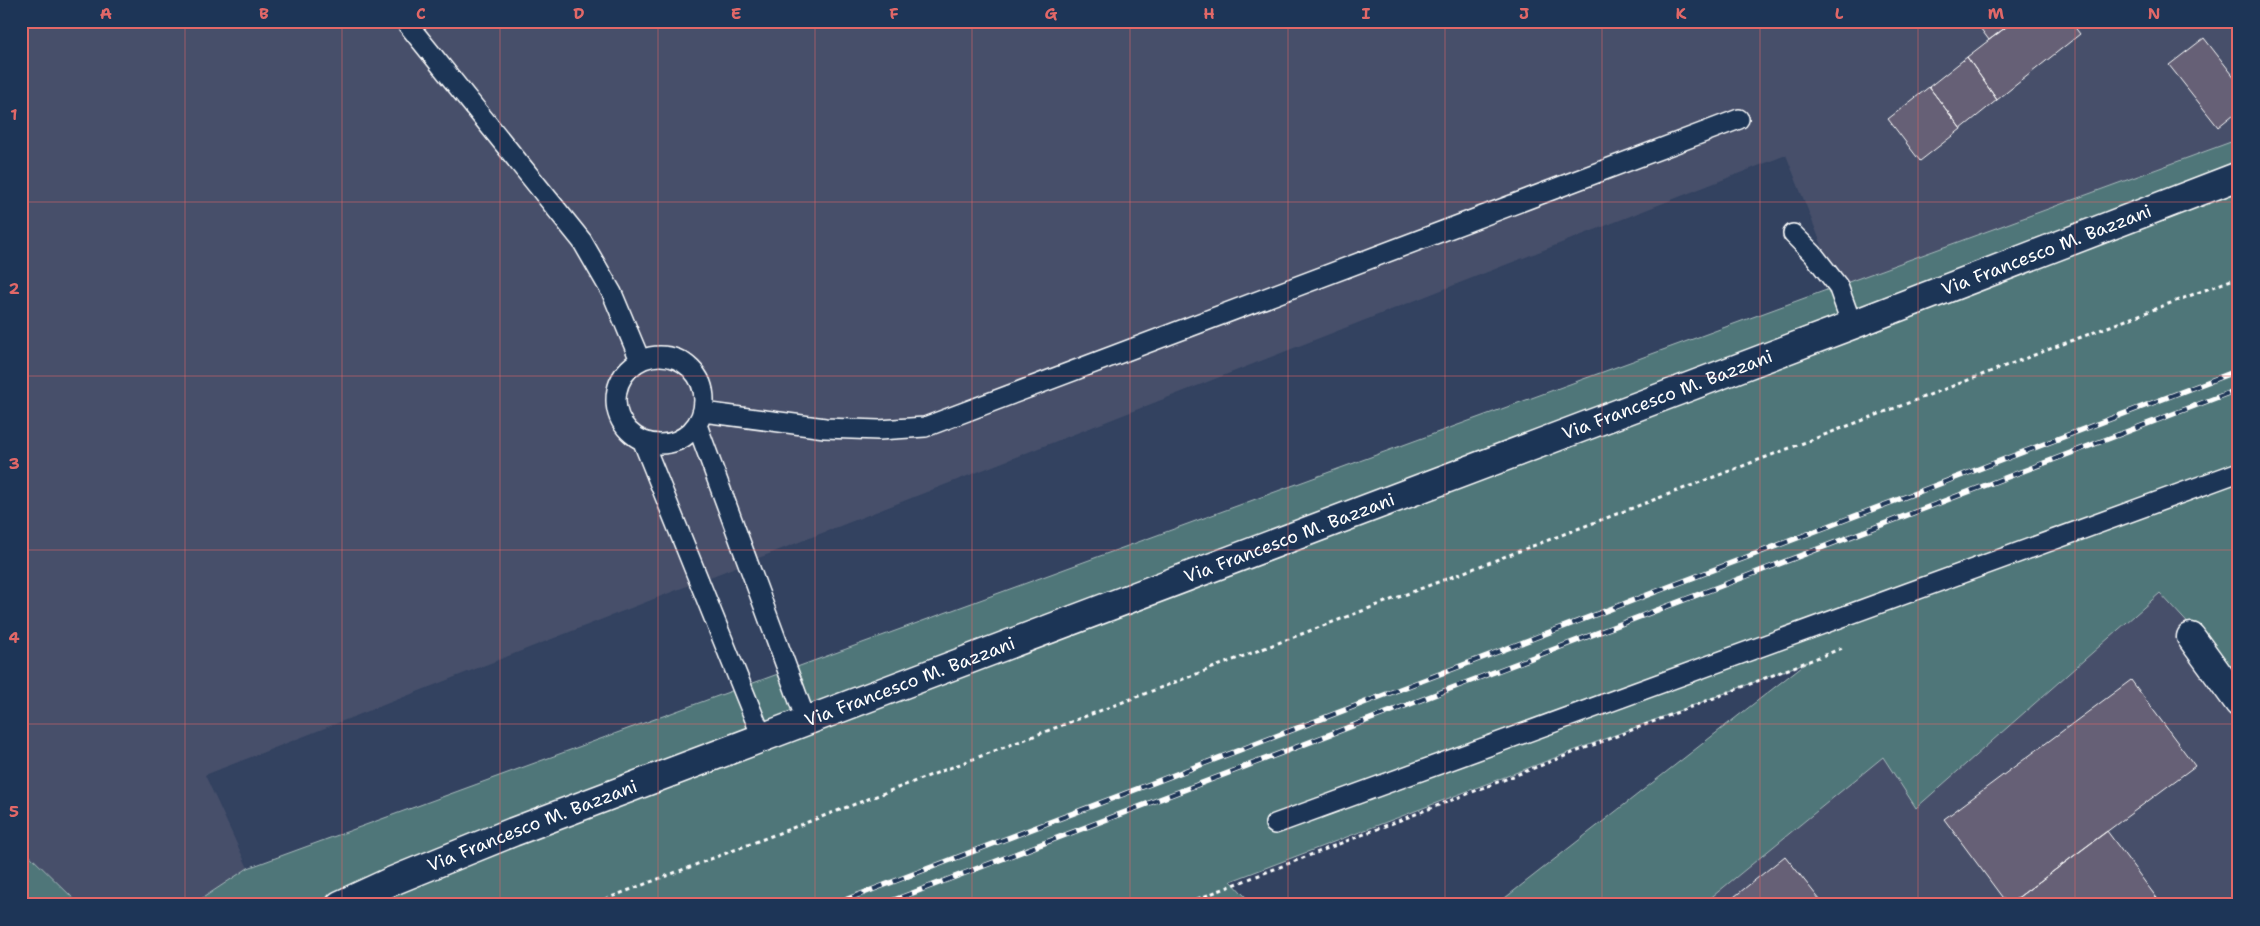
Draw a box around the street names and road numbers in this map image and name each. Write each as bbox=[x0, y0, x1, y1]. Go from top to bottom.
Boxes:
street label: Via Francesco M. Bazzani bbox=[1938, 199, 2155, 301]
street label: Via Francesco M. Bazzani bbox=[1559, 344, 1776, 446]
street label: Via Francesco M. Bazzani bbox=[1181, 487, 1398, 589]
street label: Via Francesco M. Bazzani bbox=[801, 631, 1018, 733]
street label: Via Francesco M. Bazzani bbox=[424, 774, 641, 878]

